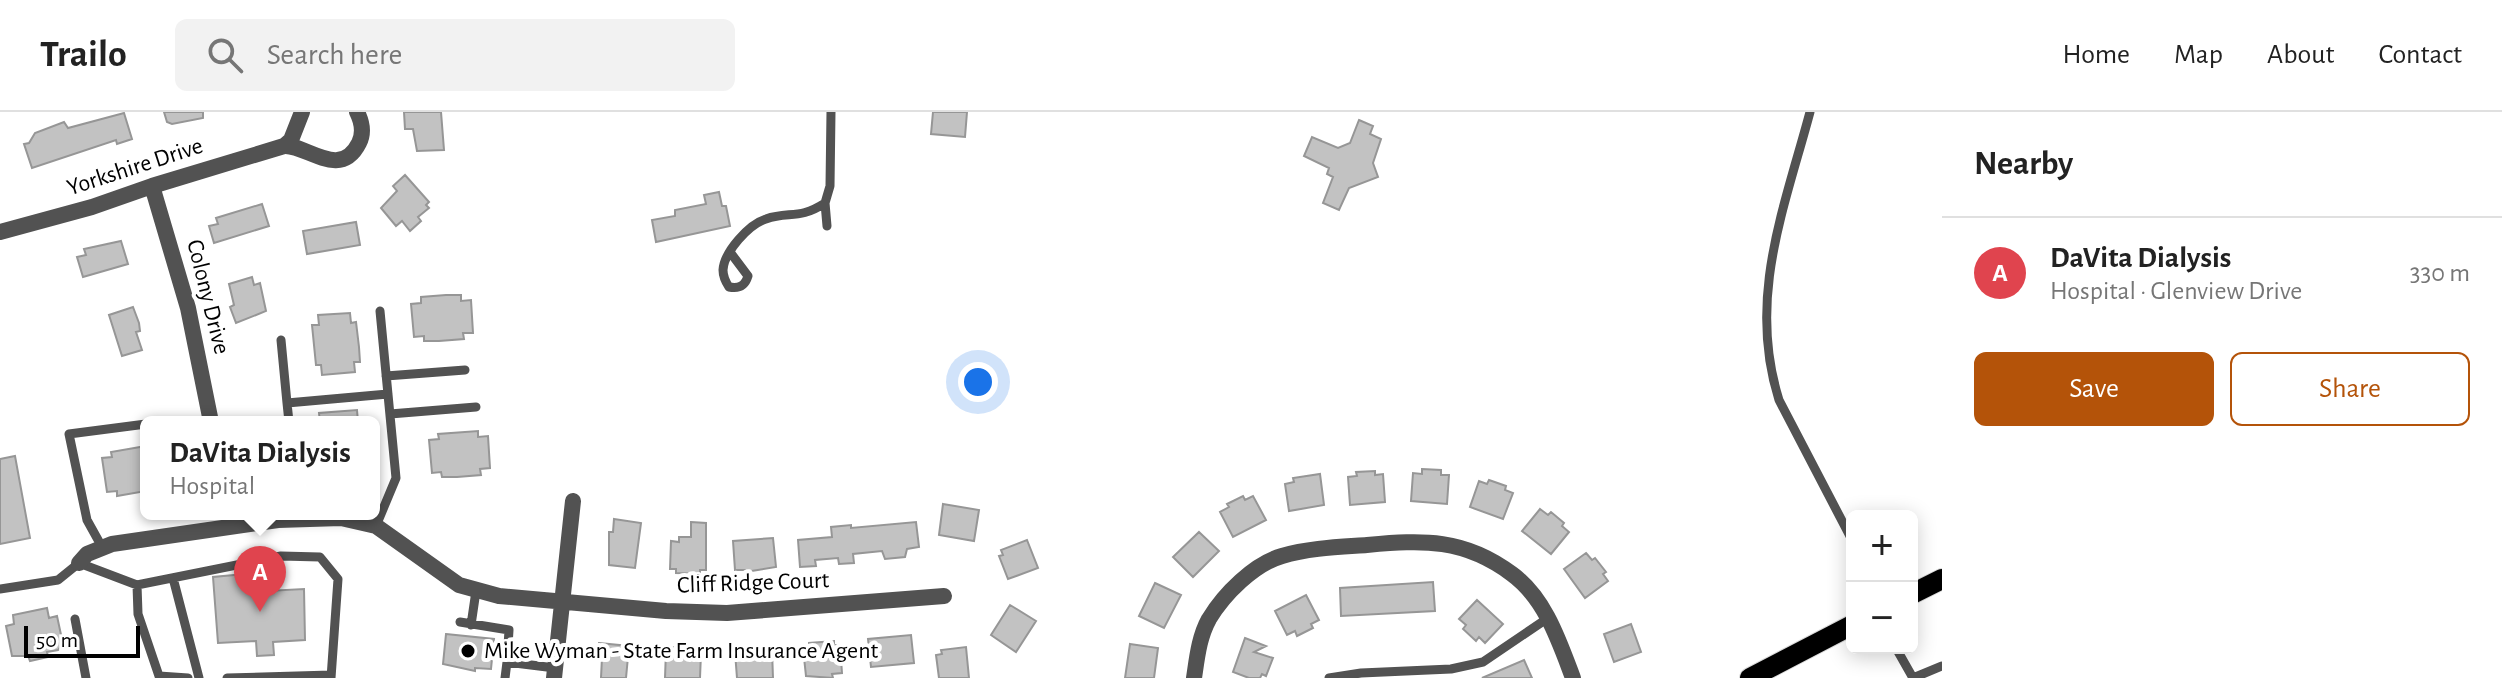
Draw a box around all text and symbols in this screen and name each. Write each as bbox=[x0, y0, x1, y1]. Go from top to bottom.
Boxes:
search box bbox=[175, 19, 735, 91]
icon: search bbox=[203, 33, 247, 77]
text: Trailo bbox=[40, 36, 127, 74]
text: Search here bbox=[267, 40, 402, 70]
text: Home bbox=[2063, 41, 2130, 69]
text: Map bbox=[2174, 41, 2223, 69]
text: About bbox=[2267, 41, 2335, 69]
text: Contact bbox=[2379, 41, 2462, 69]
street label: Yorkshire Drive bbox=[64, 134, 206, 200]
text: Nearby bbox=[1974, 147, 2073, 181]
street label: Colony Drive bbox=[182, 237, 234, 357]
text: DaVita Dialysis bbox=[2050, 243, 2231, 273]
text: A bbox=[1992, 260, 2008, 286]
text: 330 m bbox=[2410, 260, 2470, 286]
text: Hospital · Glenview Drive bbox=[2050, 278, 2302, 304]
button: Save bbox=[1974, 352, 2214, 426]
button: Share bbox=[2230, 352, 2470, 426]
your location bbox=[958, 362, 998, 402]
popup bbox=[140, 416, 380, 520]
text: DaVita Dialysis bbox=[169, 438, 351, 468]
text: Hospital bbox=[169, 473, 255, 499]
map controls bbox=[1846, 510, 1918, 654]
button: + bbox=[1846, 510, 1918, 582]
pin: A bbox=[234, 546, 286, 612]
street label: Cliff Ridge Court bbox=[677, 568, 830, 598]
button: − bbox=[1846, 582, 1918, 654]
scale bar bbox=[24, 622, 140, 658]
text: 50 m bbox=[36, 629, 78, 651]
place label: Mike Wyman - State Farm Insurance Agent bbox=[484, 639, 879, 663]
marker: Mike Wyman - State Farm Insurance Agent bbox=[459, 642, 477, 660]

